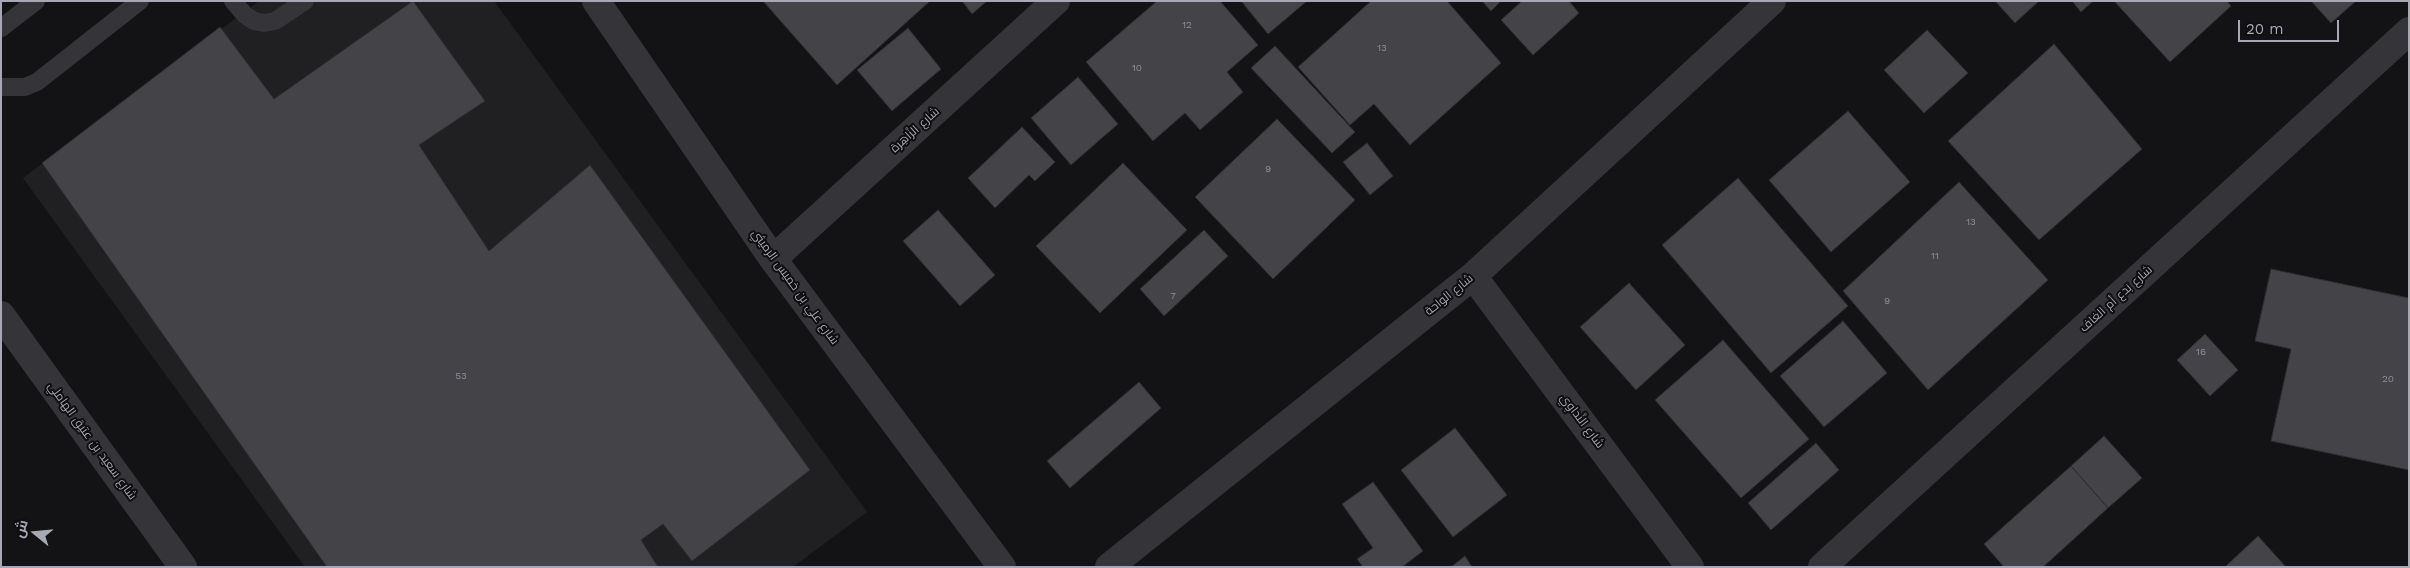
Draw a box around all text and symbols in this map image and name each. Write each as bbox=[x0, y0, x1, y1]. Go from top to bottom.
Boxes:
scale bar bbox=[2240, 10, 2341, 42]
house number: 12 bbox=[1182, 19, 1192, 31]
text: 20 m bbox=[2246, 20, 2284, 38]
house number: 13 bbox=[1377, 42, 1387, 54]
house number: 10 bbox=[1132, 62, 1142, 74]
street label: شارع الزَّاهِرة bbox=[888, 104, 942, 156]
house number: 9 bbox=[1265, 163, 1271, 175]
house number: 13 bbox=[1966, 216, 1976, 228]
street label: شارع علي بن خميس الرميثي bbox=[748, 227, 842, 347]
house number: 11 bbox=[1931, 250, 1939, 262]
street label: شارع بَدع أم الغاف bbox=[2077, 263, 2155, 335]
street label: شارع الواحة bbox=[1422, 271, 1476, 319]
house number: 7 bbox=[1170, 290, 1176, 302]
house number: 9 bbox=[1884, 295, 1890, 307]
house number: 16 bbox=[2196, 346, 2206, 358]
house number: 53 bbox=[455, 370, 467, 382]
house number: 20 bbox=[2382, 373, 2394, 385]
street label: شارع سعيد بن عتيق الهاملي bbox=[44, 379, 140, 503]
street label: شارع النَّداوِي bbox=[1557, 391, 1607, 451]
north arrow bbox=[10, 508, 60, 558]
text: ش bbox=[10, 518, 31, 540]

